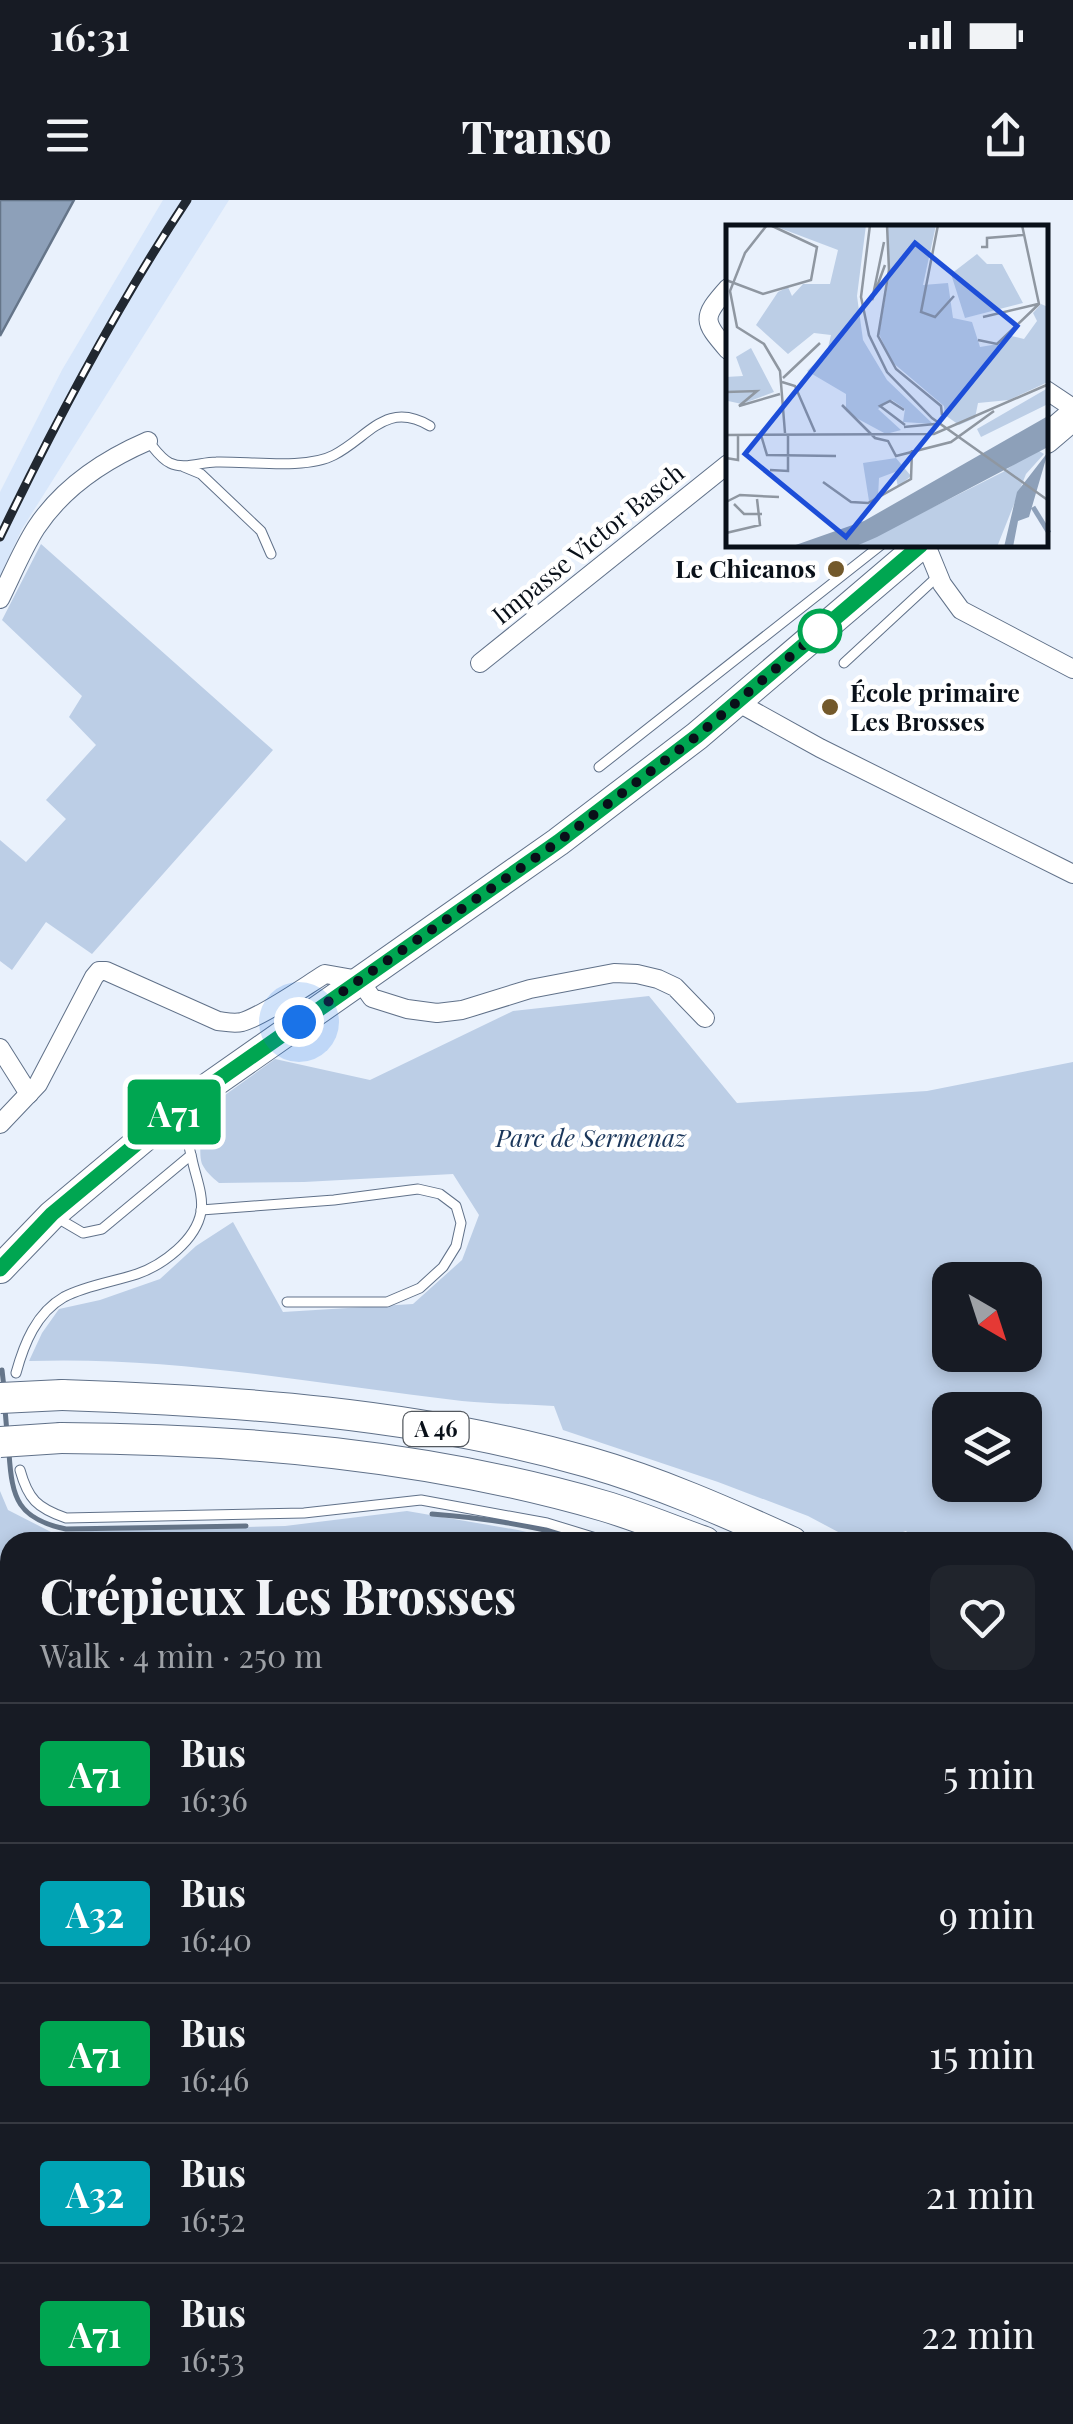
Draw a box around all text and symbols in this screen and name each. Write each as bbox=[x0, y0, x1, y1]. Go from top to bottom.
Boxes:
text: 16:31 bbox=[50, 10, 130, 61]
text: Transo bbox=[461, 105, 612, 165]
icon: menu bbox=[40, 108, 95, 163]
icon: share bbox=[978, 108, 1033, 163]
inset map bbox=[726, 225, 1048, 548]
street label: Impasse Victor Basch bbox=[484, 455, 690, 631]
place label: Le Chicanos bbox=[675, 551, 816, 584]
marker: Le Chicanos bbox=[825, 558, 847, 580]
unlabelled marker bbox=[799, 610, 841, 652]
place label: École primaire Les Brosses bbox=[850, 675, 1020, 737]
marker: École primaire Les Brosses bbox=[819, 696, 841, 718]
your location bbox=[274, 997, 324, 1047]
line badge: A71 bbox=[116, 1080, 232, 1144]
text: A71 bbox=[148, 1089, 200, 1136]
park label: Parc de Sermenaz bbox=[495, 1120, 687, 1153]
north arrow bbox=[932, 1262, 1042, 1372]
map controls bbox=[932, 1262, 1042, 1502]
button: layers bbox=[932, 1392, 1042, 1502]
road number: A 46 bbox=[404, 1412, 468, 1446]
text: Crépieux Les Brosses bbox=[40, 1563, 516, 1627]
button: heart bbox=[930, 1565, 1035, 1670]
text: Walk · 4 min · 250 m bbox=[40, 1633, 323, 1676]
text: Bus bbox=[180, 1726, 246, 1777]
text: 5 min bbox=[943, 1748, 1035, 1799]
text: A71 bbox=[69, 1750, 121, 1797]
text: 16:36 bbox=[180, 1777, 248, 1820]
text: Bus bbox=[180, 1866, 246, 1917]
text: 9 min bbox=[939, 1888, 1035, 1939]
text: A32 bbox=[66, 1890, 124, 1937]
text: 16:40 bbox=[180, 1917, 252, 1960]
text: Bus bbox=[180, 2006, 246, 2057]
text: 15 min bbox=[929, 2028, 1035, 2079]
text: A71 bbox=[69, 2030, 121, 2077]
text: 16:46 bbox=[180, 2057, 249, 2100]
text: Bus bbox=[180, 2146, 246, 2197]
text: 21 min bbox=[926, 2168, 1035, 2219]
text: A32 bbox=[66, 2170, 124, 2217]
text: 16:52 bbox=[180, 2197, 246, 2240]
text: Bus bbox=[180, 2286, 246, 2337]
text: 22 min bbox=[922, 2308, 1035, 2359]
text: A71 bbox=[69, 2310, 121, 2357]
text: 16:53 bbox=[180, 2337, 245, 2380]

